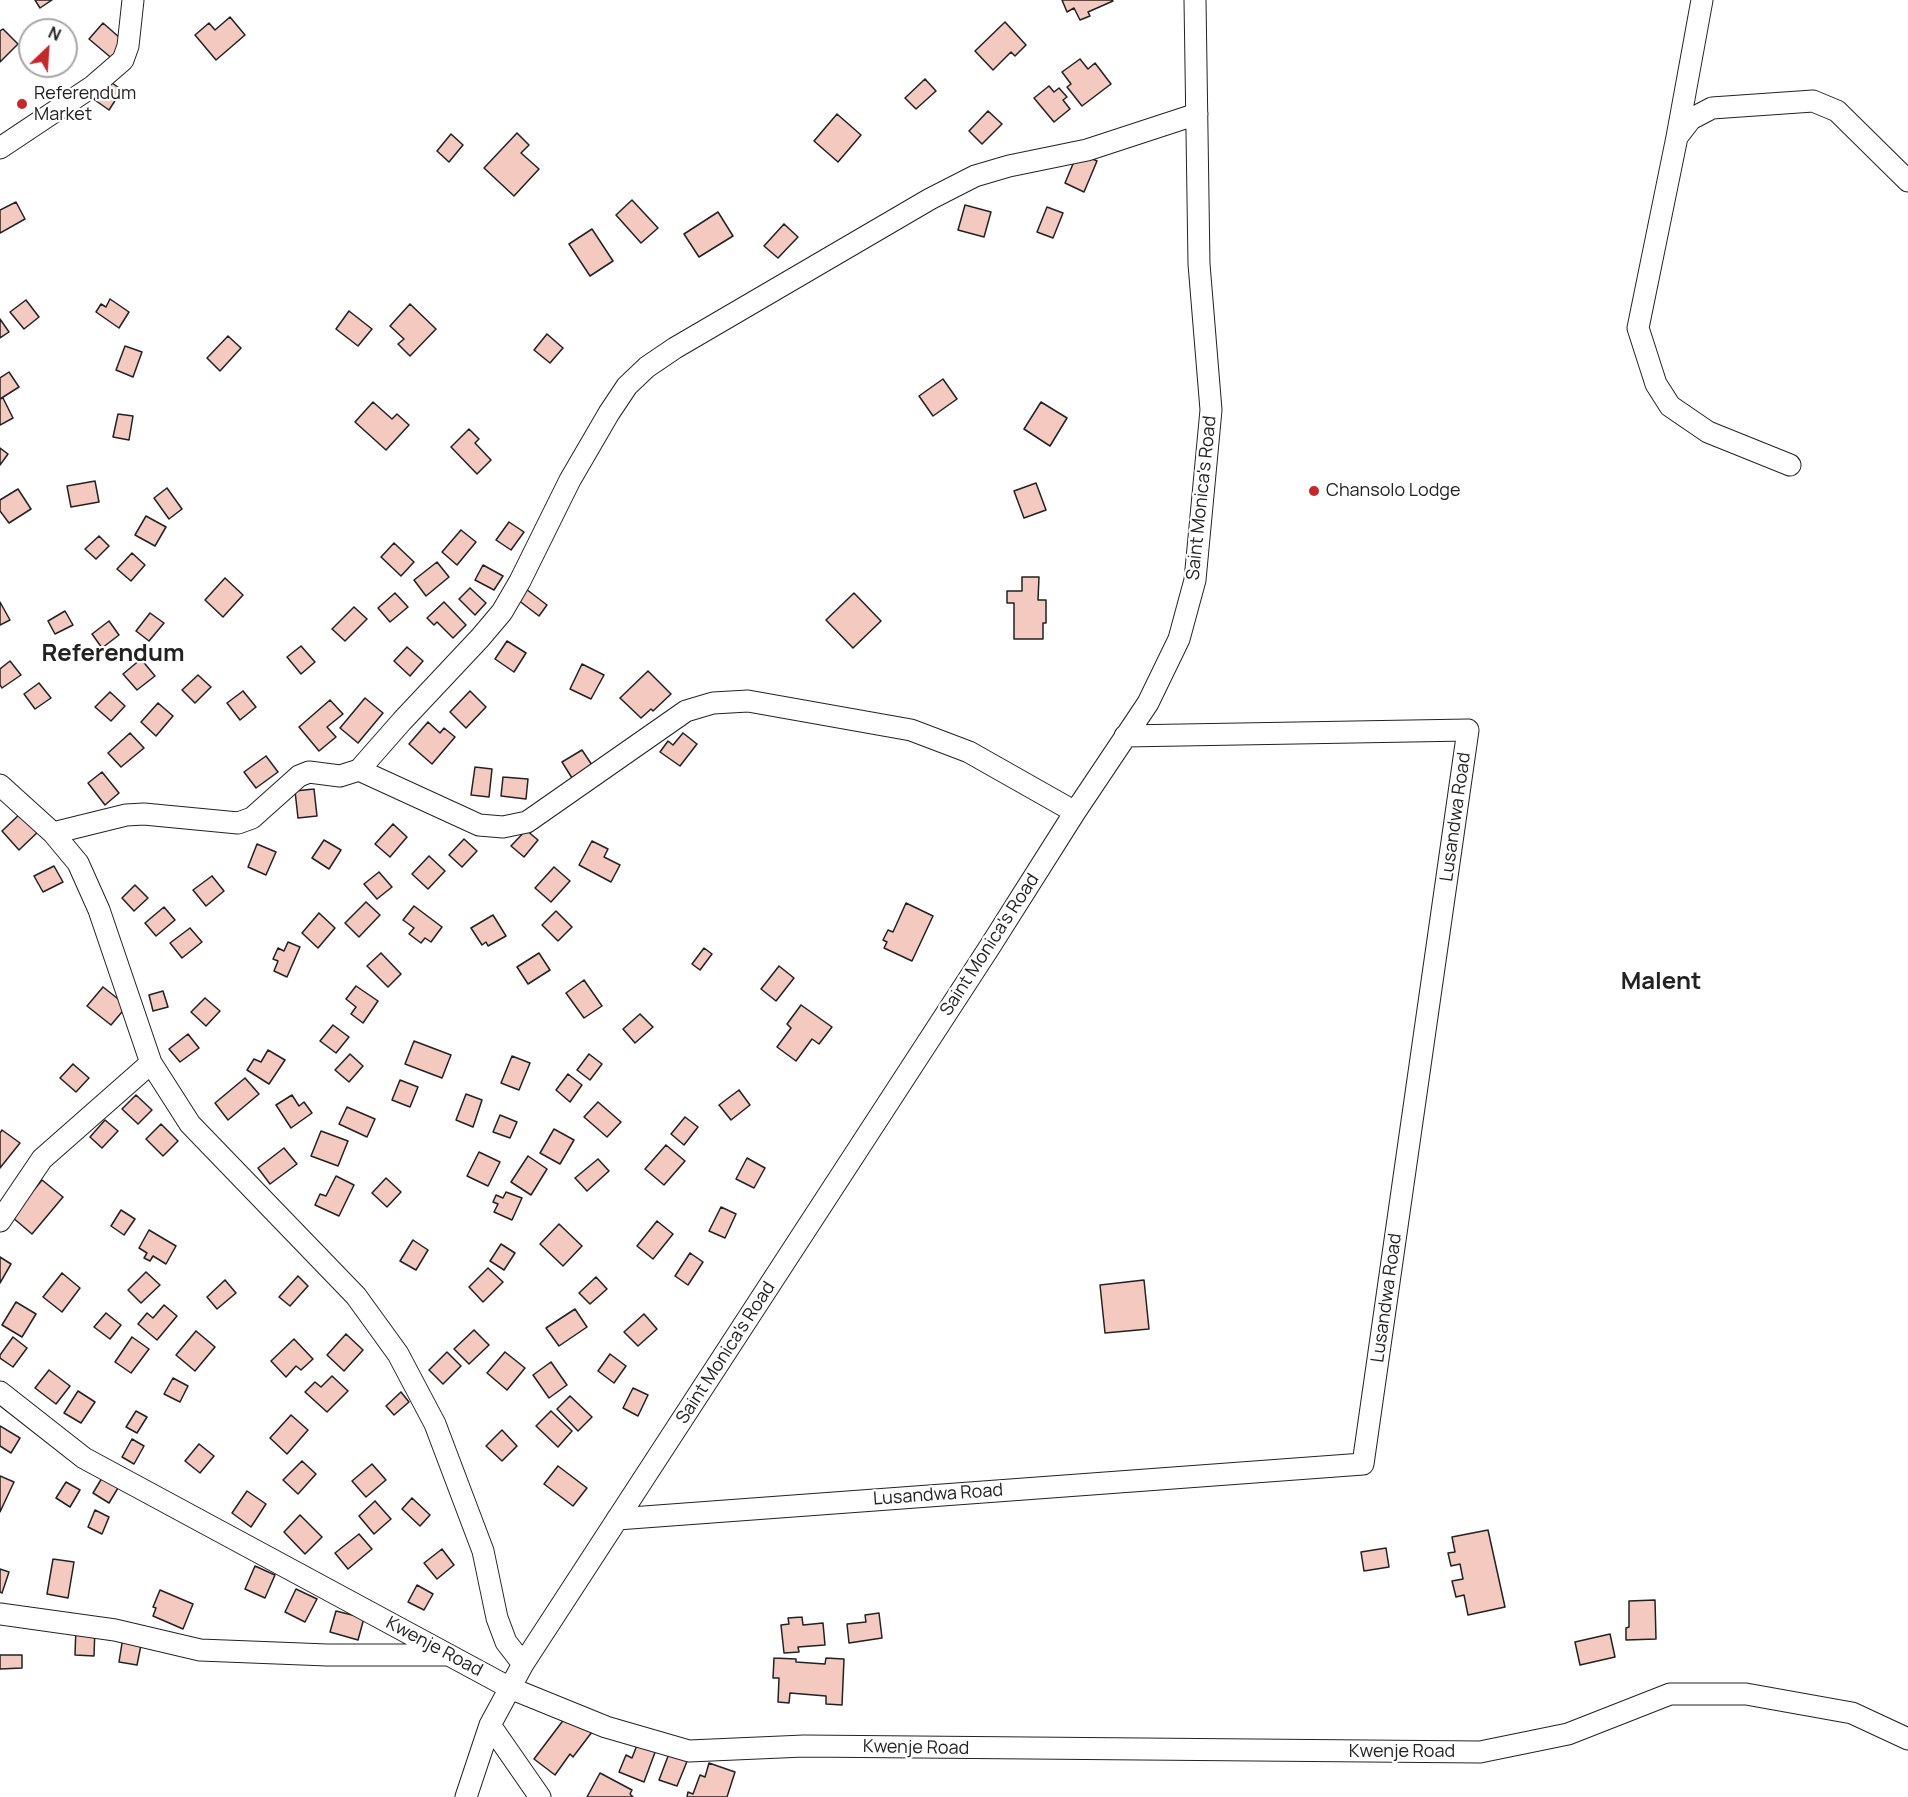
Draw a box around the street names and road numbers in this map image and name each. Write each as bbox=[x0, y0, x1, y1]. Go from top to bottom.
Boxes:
street label: Saint Monica's Road bbox=[1183, 415, 1221, 581]
street label: Lusandwa Road bbox=[1436, 751, 1476, 883]
street label: Saint Monica's Road bbox=[936, 870, 1044, 1020]
street label: Lusandwa Road bbox=[1367, 1232, 1407, 1364]
street label: Saint Monica's Road bbox=[672, 1278, 780, 1428]
street label: Lusandwa Road bbox=[872, 1480, 1004, 1510]
street label: Kwenje Road bbox=[382, 1612, 486, 1682]
street label: Kwenje Road bbox=[863, 1736, 969, 1760]
street label: Kwenje Road bbox=[1349, 1741, 1455, 1763]

